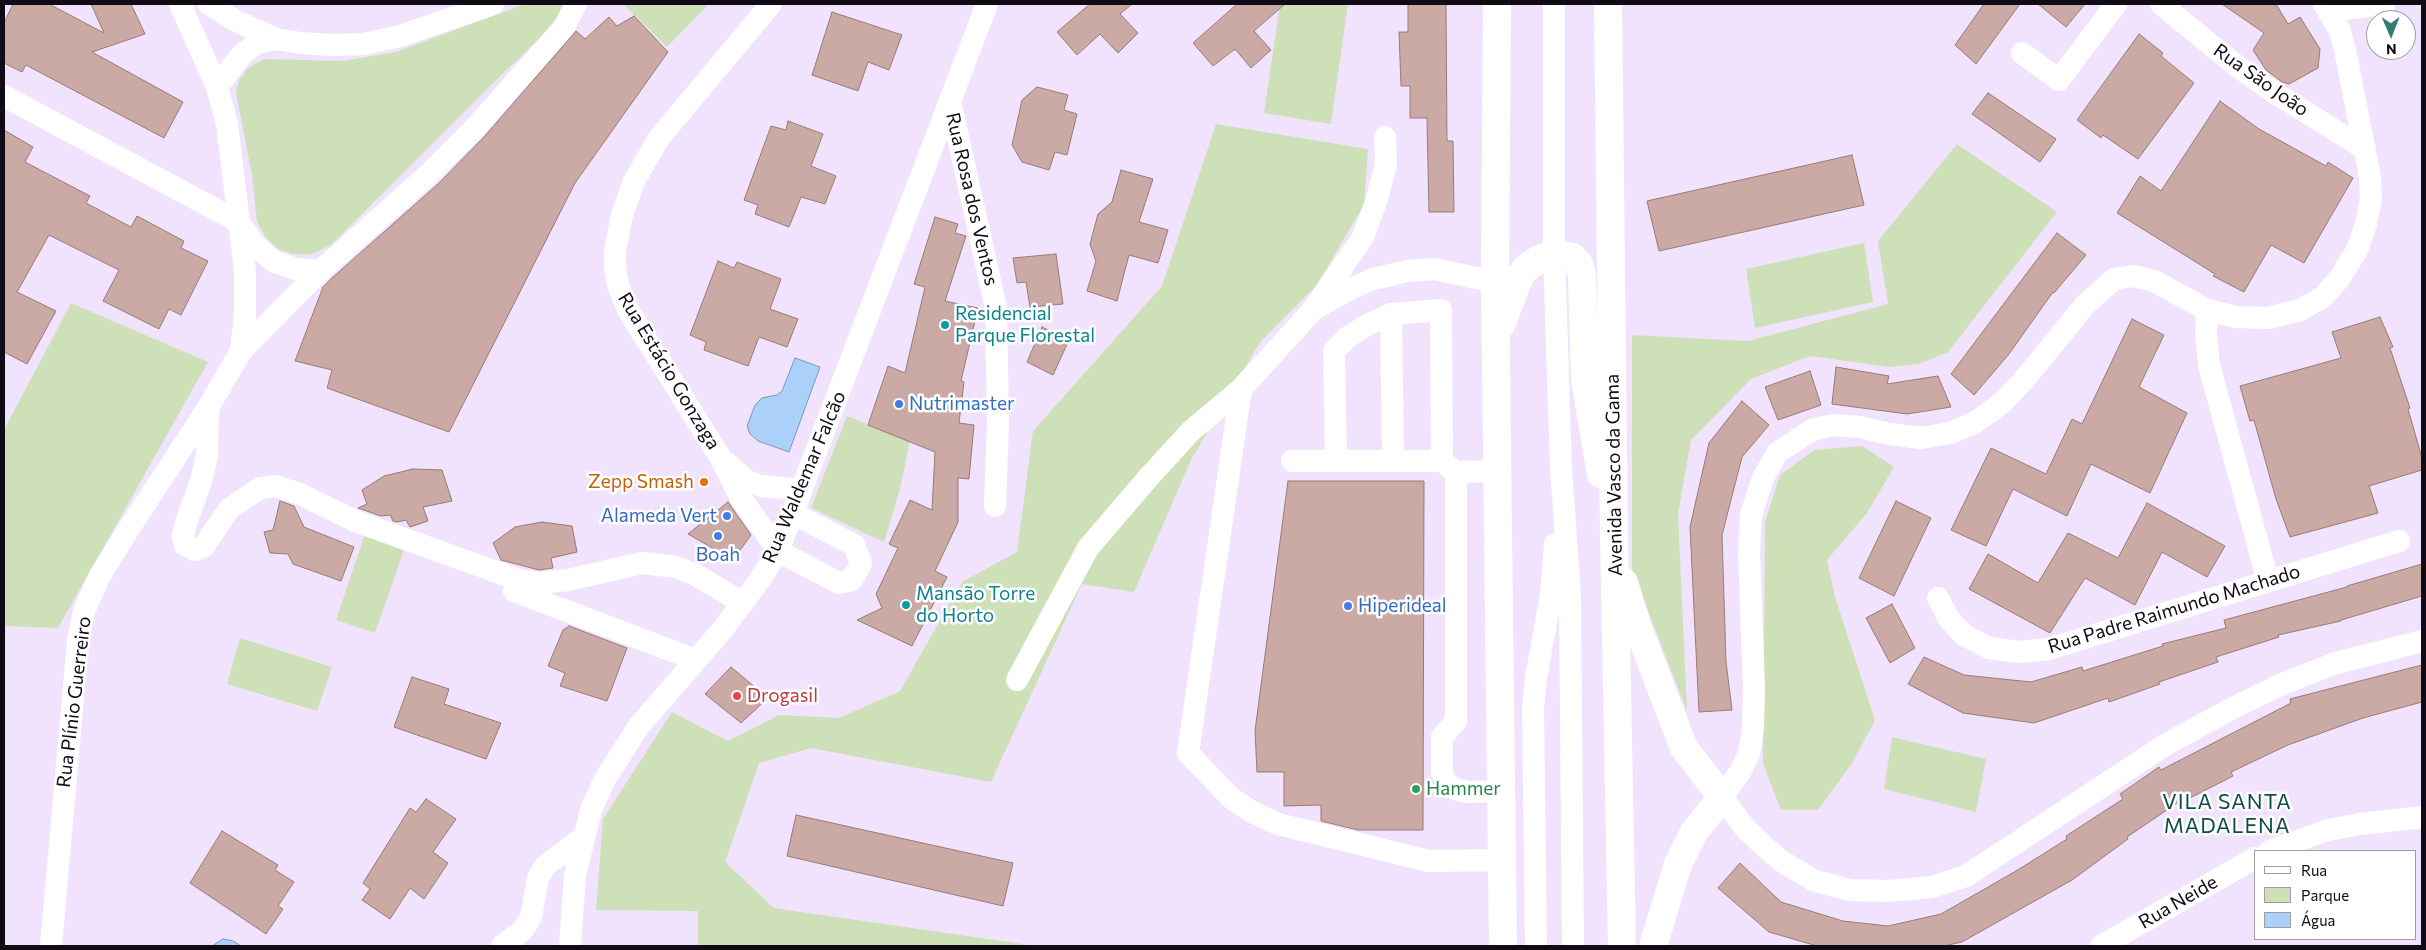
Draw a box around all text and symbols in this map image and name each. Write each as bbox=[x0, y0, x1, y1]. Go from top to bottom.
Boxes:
north arrow bbox=[2366, 10, 2416, 60]
street label: Rua São João bbox=[2209, 39, 2313, 121]
text: N bbox=[2386, 41, 2397, 58]
street label: Rua Rosa dos Ventos bbox=[941, 110, 1003, 288]
street label: Rua Estácio Gonzaga bbox=[613, 288, 725, 454]
place label: Residencial Parque Florestal bbox=[955, 303, 1095, 347]
marker: Residencial Parque Florestal bbox=[939, 319, 951, 331]
street label: Avenida Vasco da Gama bbox=[1601, 374, 1627, 576]
street label: Rua Waldemar Falcão bbox=[757, 388, 851, 566]
place label: Nutrimaster bbox=[909, 393, 1015, 415]
marker: Nutrimaster bbox=[893, 398, 905, 410]
place label: Zepp Smash bbox=[588, 471, 694, 493]
marker: Zepp Smash bbox=[698, 476, 710, 488]
place label: Alameda Vert bbox=[601, 505, 717, 527]
marker: Alameda Vert bbox=[721, 510, 733, 522]
marker: Boah bbox=[712, 530, 724, 542]
place label: Boah bbox=[696, 544, 740, 566]
street label: Rua Padre Raimundo Machado bbox=[2045, 560, 2303, 658]
place label: Mansão Torre do Horto bbox=[916, 583, 1035, 627]
place label: Hiperideal bbox=[1358, 595, 1447, 617]
marker: Mansão Torre do Horto bbox=[900, 599, 912, 611]
marker: Hiperideal bbox=[1342, 600, 1354, 612]
street label: Rua Plínio Guerreiro bbox=[52, 615, 96, 789]
place label: Drogasil bbox=[747, 685, 818, 707]
marker: Drogasil bbox=[731, 690, 743, 702]
place label: Hammer bbox=[1426, 778, 1501, 800]
marker: Hammer bbox=[1410, 783, 1422, 795]
district label: VILA SANTA MADALENA bbox=[2161, 789, 2293, 839]
legend bbox=[2254, 850, 2416, 940]
text: Rua bbox=[2301, 861, 2327, 879]
street label: Rua Neide bbox=[2135, 870, 2221, 934]
text: Parque bbox=[2301, 886, 2349, 904]
text: Água bbox=[2301, 911, 2335, 929]

